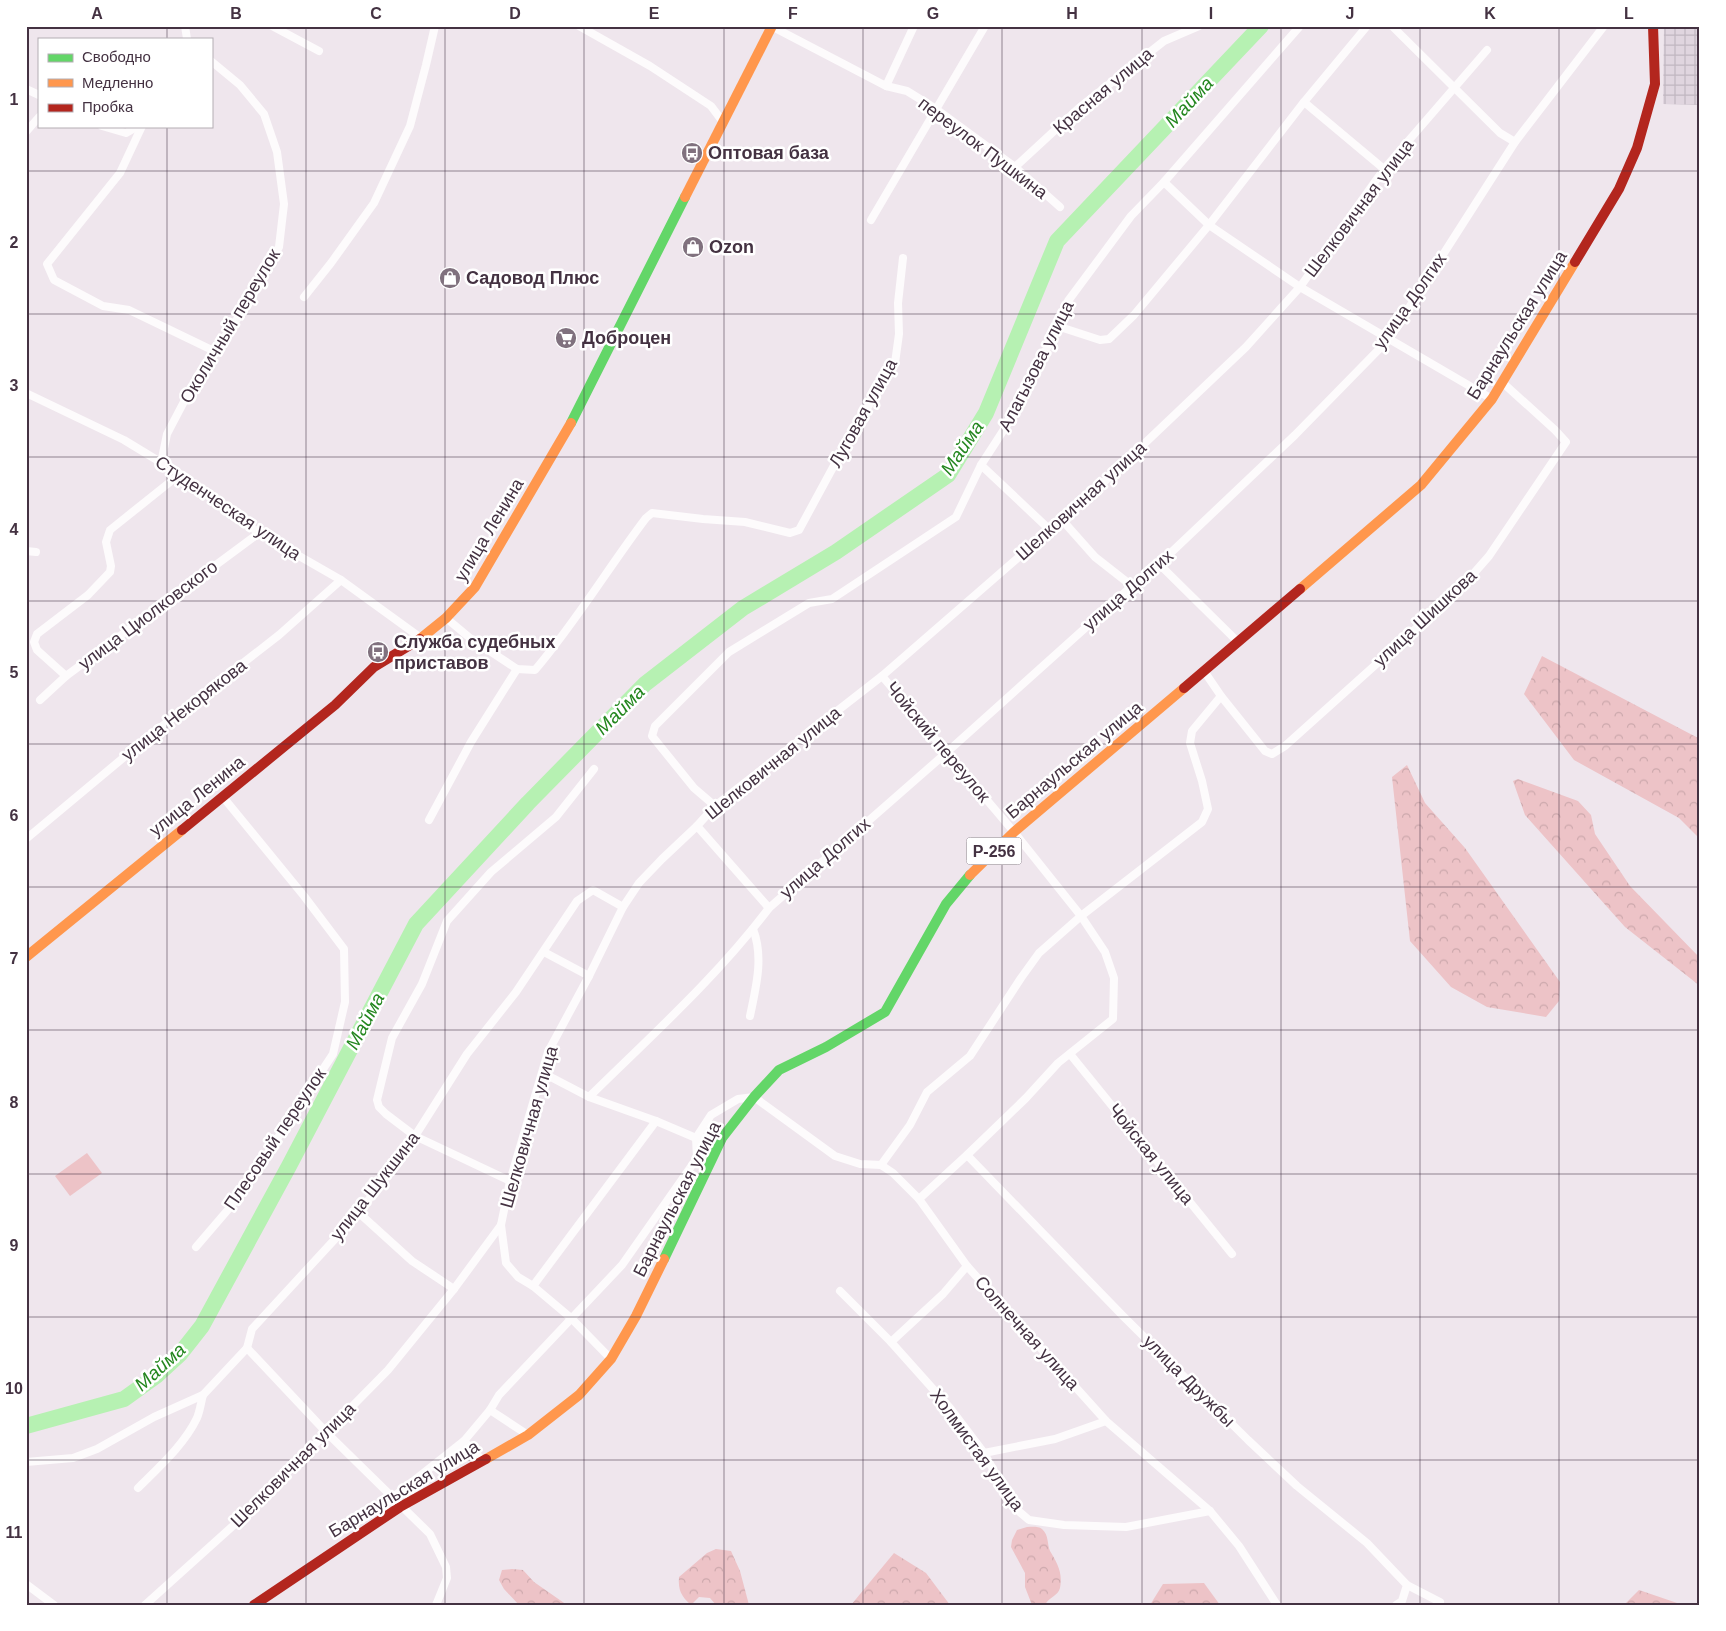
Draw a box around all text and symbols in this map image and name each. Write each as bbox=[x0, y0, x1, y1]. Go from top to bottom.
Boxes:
text: A bbox=[91, 5, 103, 22]
text: B bbox=[230, 5, 242, 22]
text: C bbox=[370, 5, 382, 22]
text: D bbox=[509, 5, 521, 22]
text: E bbox=[649, 5, 660, 22]
text: F bbox=[788, 5, 798, 22]
text: G bbox=[927, 5, 939, 22]
text: H bbox=[1066, 5, 1078, 22]
text: I bbox=[1209, 5, 1213, 22]
text: J bbox=[1346, 5, 1354, 22]
text: K bbox=[1484, 5, 1496, 22]
text: L bbox=[1624, 5, 1634, 22]
legend bbox=[38, 38, 212, 128]
street label: Красная улица bbox=[1049, 43, 1158, 138]
text: Свободно bbox=[82, 48, 151, 65]
water label: Майма bbox=[1161, 73, 1217, 131]
text: Медленно bbox=[82, 74, 153, 91]
text: 1 bbox=[10, 91, 19, 108]
street label: переулок Пушкина bbox=[915, 93, 1052, 204]
text: Пробка bbox=[82, 98, 134, 115]
street label: Шелковичная улица bbox=[1301, 134, 1418, 281]
bus stop icon: Оптовая база bbox=[680, 141, 704, 165]
place label: Оптовая база bbox=[708, 143, 830, 163]
text: 2 bbox=[10, 234, 19, 251]
shop icon: Ozon bbox=[681, 235, 705, 259]
place label: Ozon bbox=[709, 237, 754, 257]
street label: Околичный переулок bbox=[176, 245, 284, 407]
street label: Барнаульская улица bbox=[1463, 246, 1571, 403]
street label: улица Долгих bbox=[1370, 249, 1450, 353]
shop icon: Садовод Плюс bbox=[438, 266, 462, 290]
place label: Садовод Плюс bbox=[466, 268, 599, 288]
street label: Алагызова улица bbox=[994, 296, 1078, 435]
supermarket icon: Доброцен bbox=[554, 326, 578, 350]
place label: Доброцен bbox=[582, 328, 671, 348]
street label: Луговая улица bbox=[825, 354, 902, 471]
text: 3 bbox=[10, 377, 19, 394]
water label: Майма bbox=[936, 417, 988, 479]
street label: Шелковичная улица bbox=[1012, 437, 1151, 565]
street label: Студенческая улица bbox=[151, 452, 305, 565]
street label: улица Ленина bbox=[450, 474, 528, 585]
text: 4 bbox=[10, 521, 19, 538]
street label: улица Долгих bbox=[1079, 546, 1177, 634]
street label: улица Циолковского bbox=[75, 556, 221, 674]
street label: улица Шишкова bbox=[1370, 565, 1481, 671]
place label: Служба судебных приставов bbox=[394, 632, 555, 673]
bus stop icon: Служба судебных приставов bbox=[366, 640, 390, 664]
street label: улица Некорякова bbox=[118, 655, 251, 765]
text: 5 bbox=[10, 664, 19, 681]
street label: Чойский переулок bbox=[882, 678, 994, 806]
water label: Майма bbox=[591, 681, 649, 739]
street label: Барнаульская улица bbox=[1002, 697, 1147, 823]
street label: Шелковичная улица bbox=[702, 702, 845, 824]
street label: улица Ленина bbox=[146, 751, 249, 840]
text: 6 bbox=[10, 807, 19, 824]
street label: улица Долгих bbox=[776, 814, 874, 902]
road number: Р-256 bbox=[966, 838, 1022, 864]
text: 7 bbox=[10, 950, 19, 967]
water label: Майма bbox=[341, 989, 389, 1053]
street label: Шелковичная улица bbox=[496, 1043, 562, 1210]
street label: Плесовый переулок bbox=[220, 1064, 330, 1214]
text: 8 bbox=[10, 1094, 19, 1111]
street label: Чойская улица bbox=[1104, 1100, 1198, 1209]
street label: Барнаульская улица bbox=[629, 1117, 725, 1280]
street label: улица Шукшина bbox=[326, 1127, 424, 1244]
text: 9 bbox=[10, 1237, 19, 1254]
street label: Солнечная улица bbox=[971, 1272, 1084, 1395]
street label: улица Дружбы bbox=[1139, 1331, 1239, 1431]
water label: Майма bbox=[130, 1339, 190, 1395]
text: 10 bbox=[5, 1380, 23, 1397]
street label: Холмистая улица bbox=[926, 1385, 1028, 1516]
street label: Шелковичная улица bbox=[227, 1398, 360, 1531]
street label: Барнаульская улица bbox=[325, 1436, 484, 1542]
text: 11 bbox=[6, 1524, 23, 1541]

